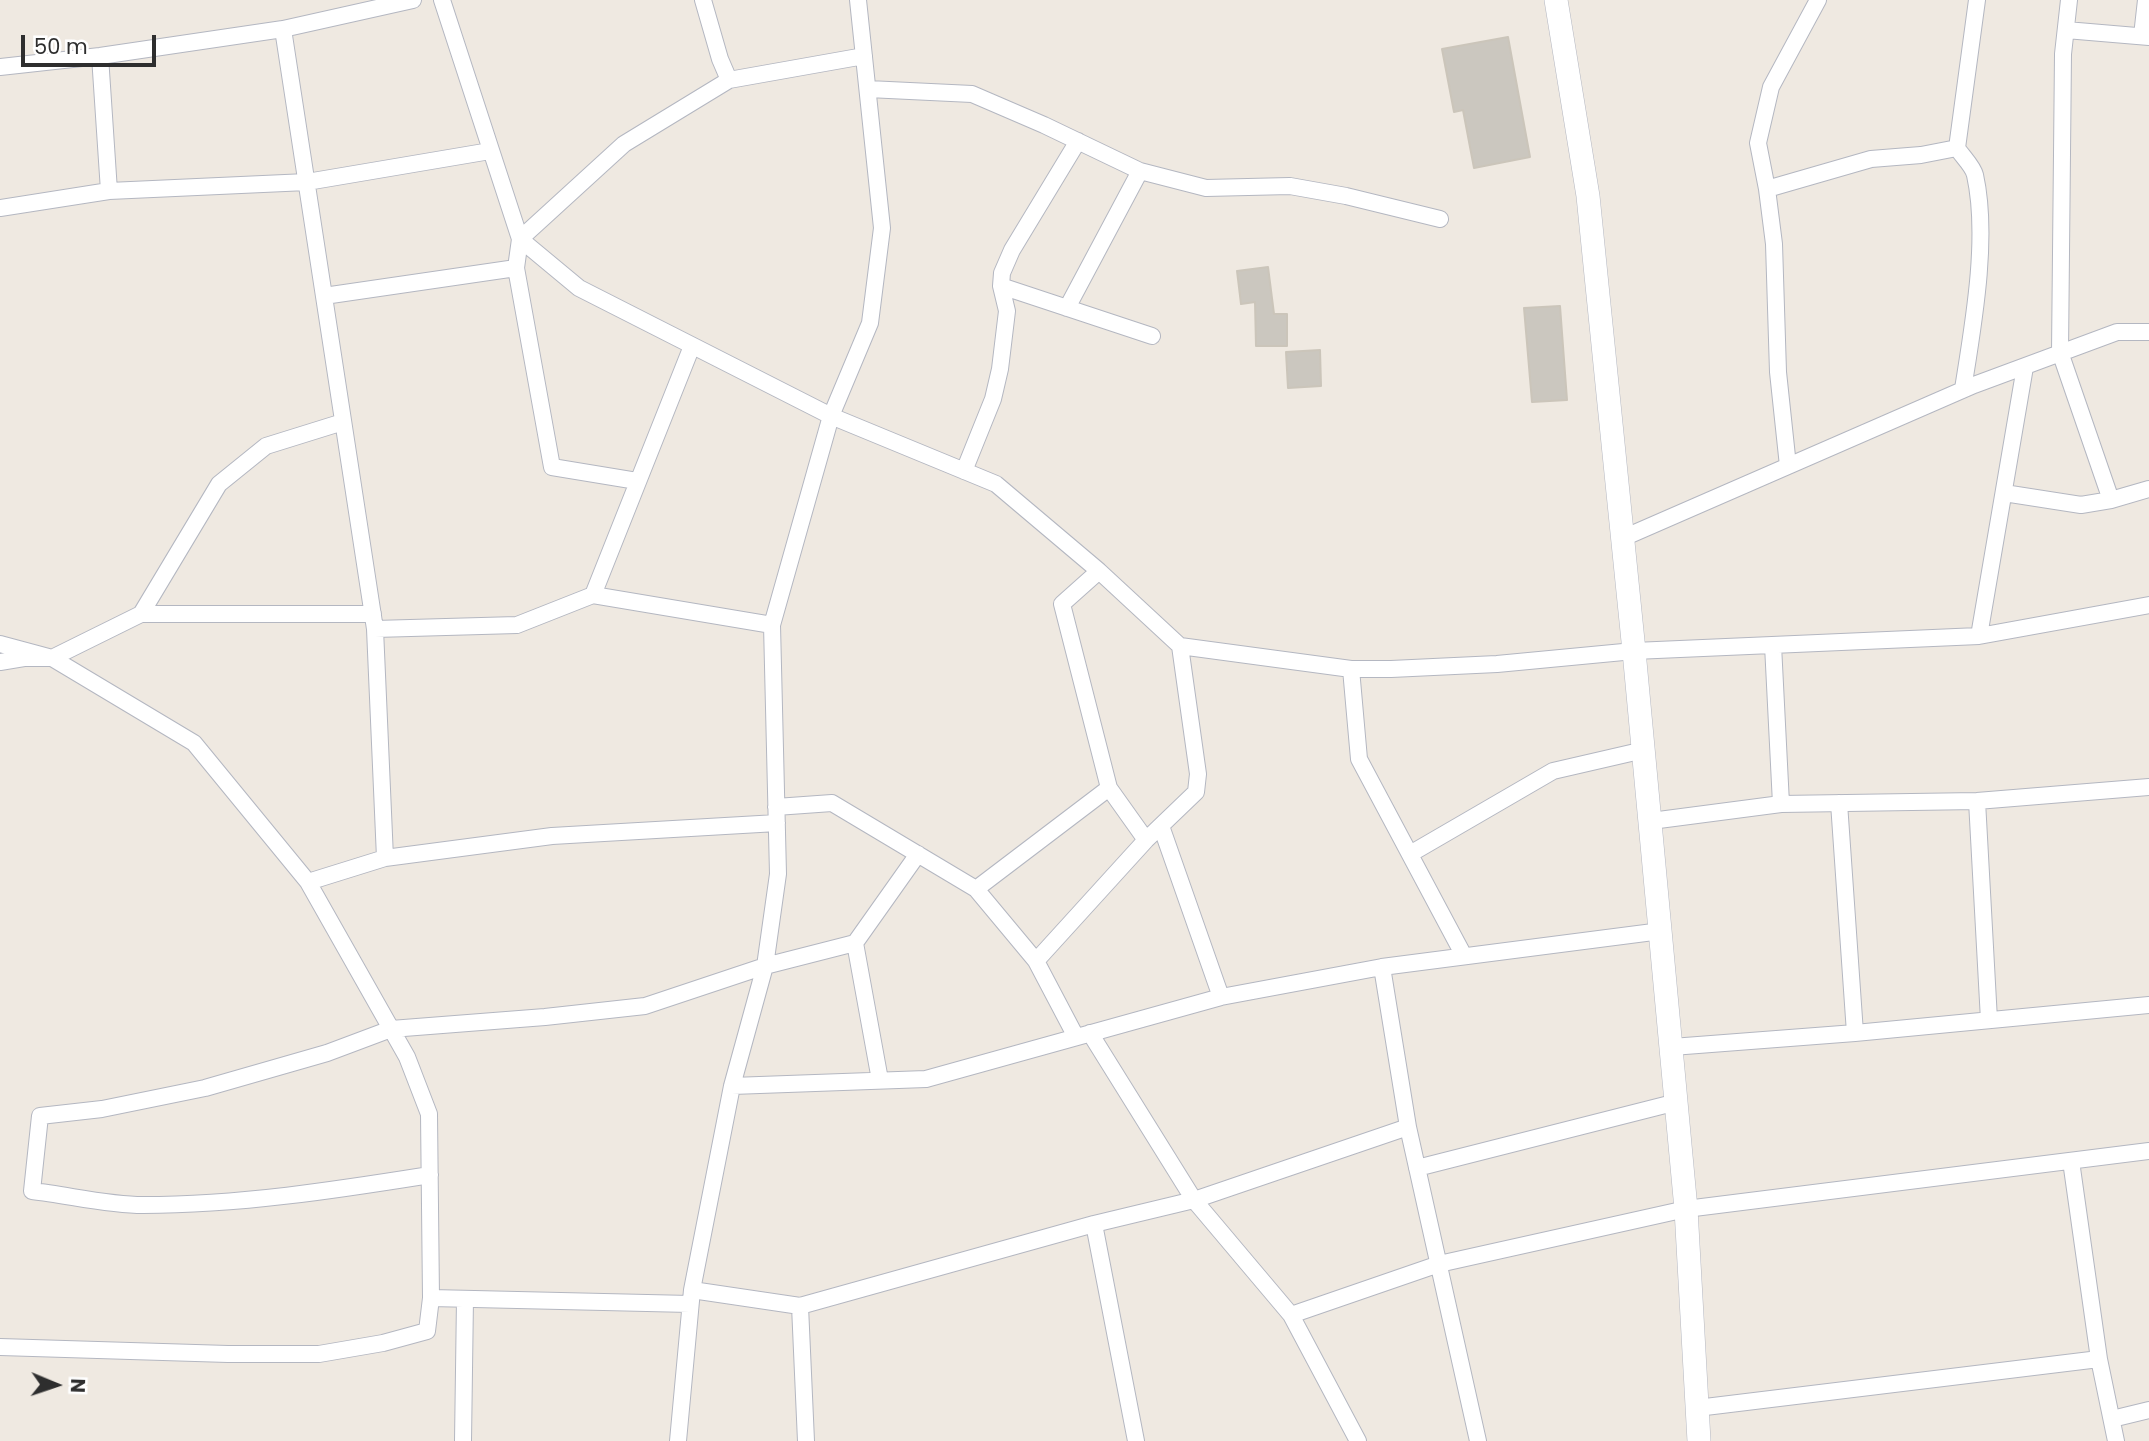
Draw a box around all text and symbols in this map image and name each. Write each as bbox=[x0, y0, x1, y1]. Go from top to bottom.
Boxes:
scale bar bbox=[24, 21, 159, 65]
text: 50 m bbox=[34, 32, 88, 61]
north arrow bbox=[21, 1350, 91, 1420]
text: N bbox=[64, 1378, 91, 1393]

